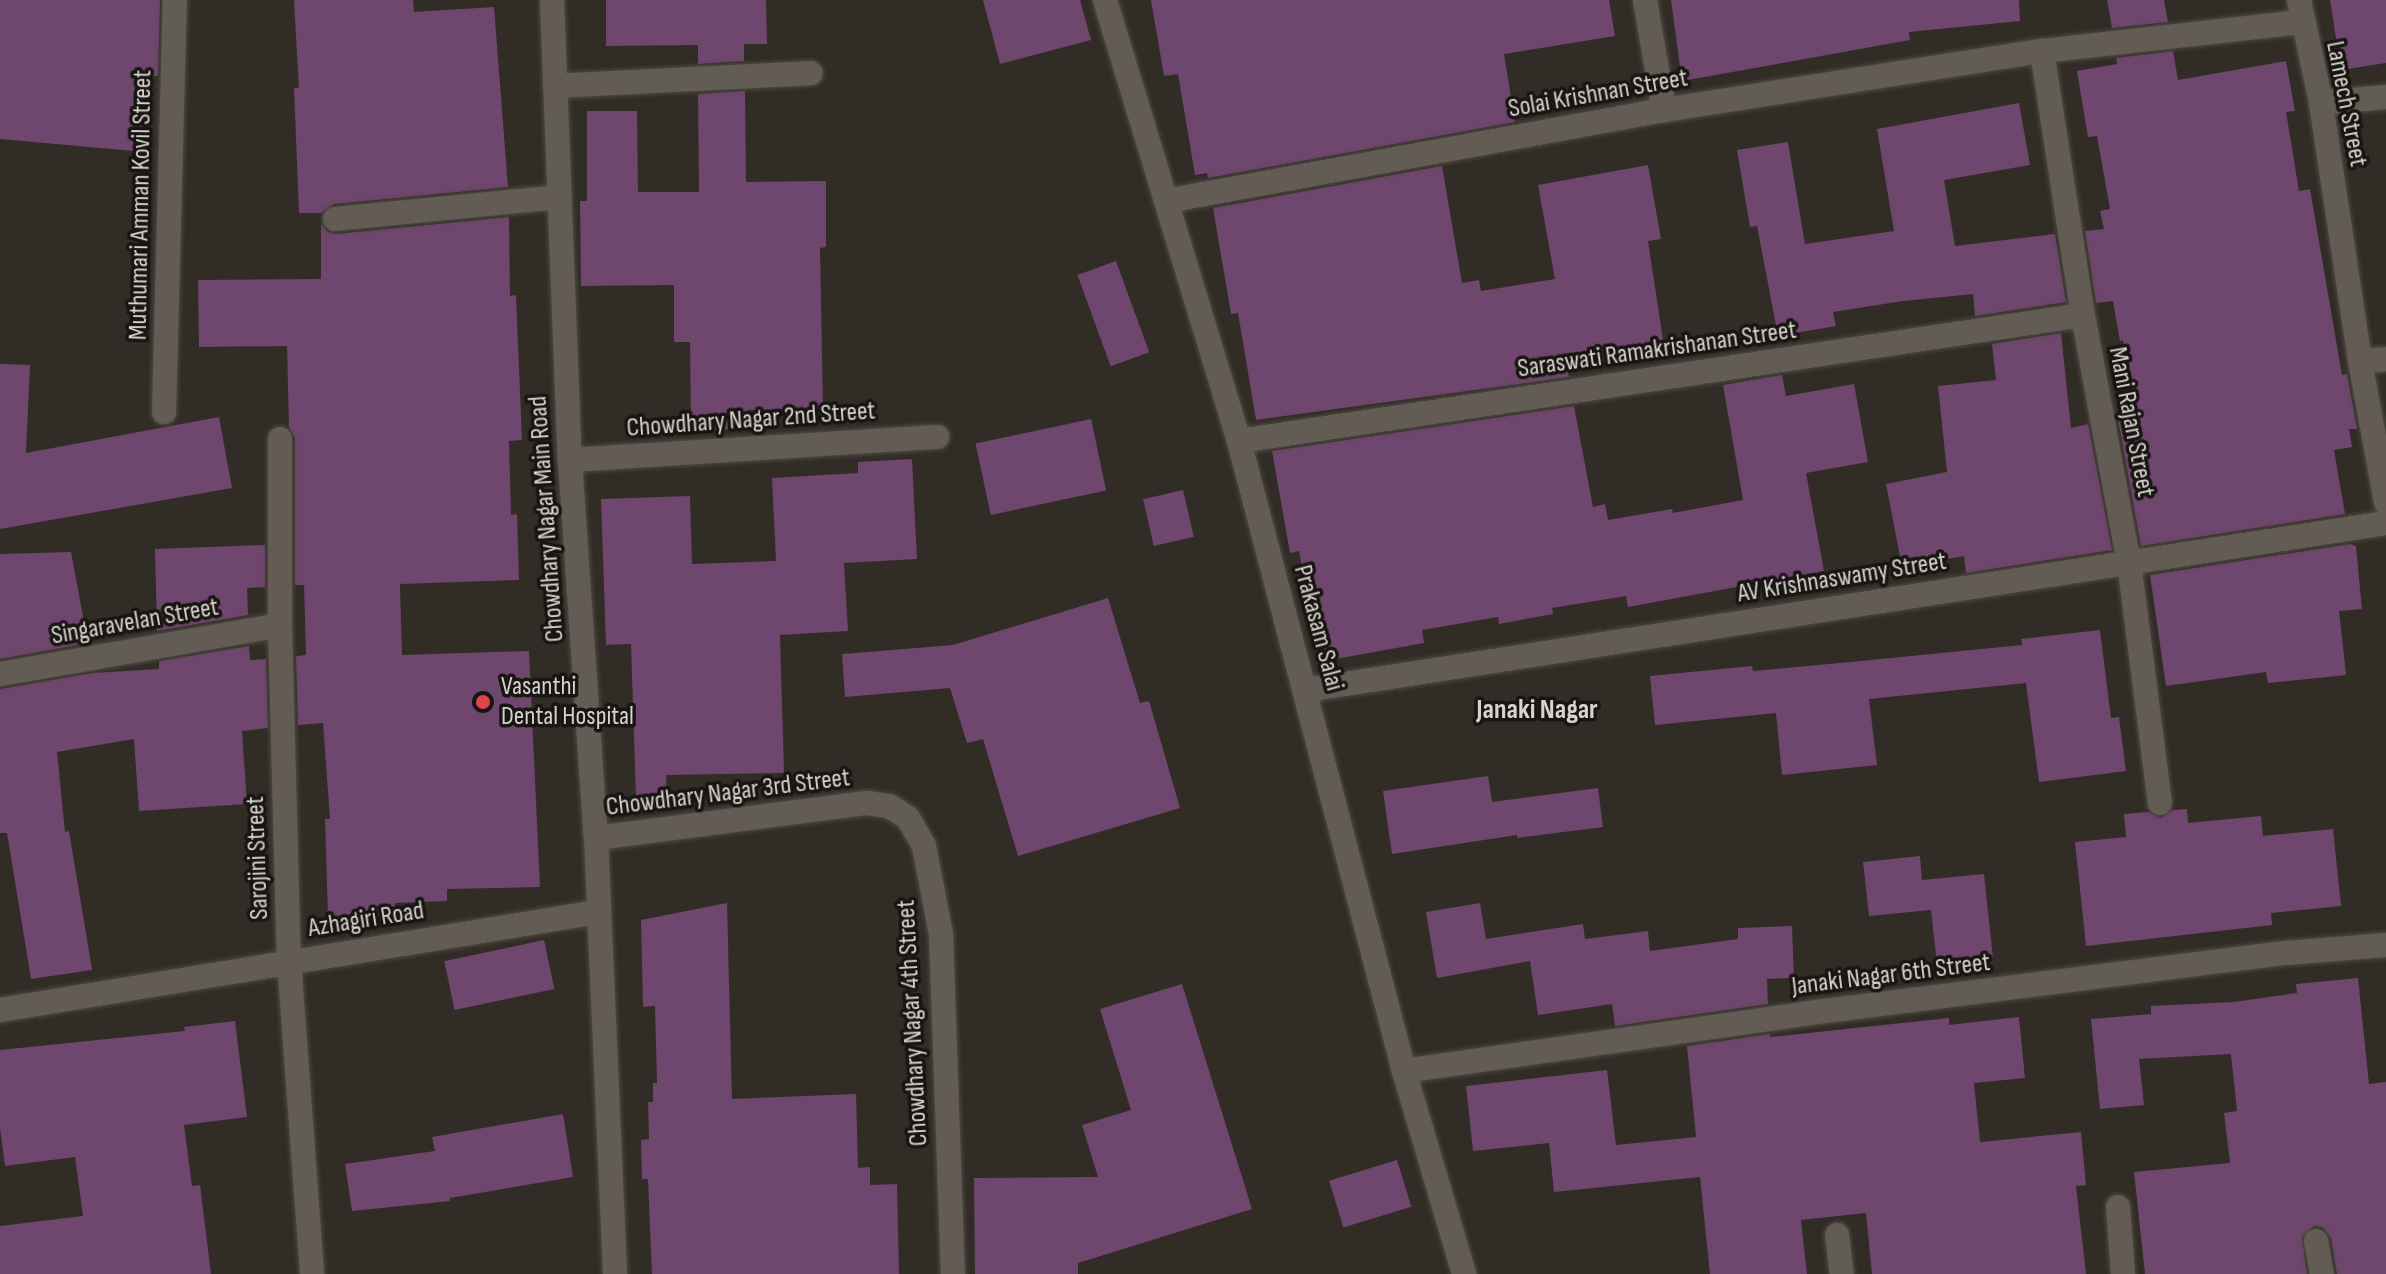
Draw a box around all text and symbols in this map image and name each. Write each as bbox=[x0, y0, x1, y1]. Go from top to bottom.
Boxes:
street label: Lamech Street bbox=[2319, 39, 2373, 169]
street label: Solai Krishnan Street bbox=[1506, 63, 1690, 125]
street label: Muthumari Amman Kovil Street bbox=[123, 70, 159, 340]
street label: Saraswati Ramakrishanan Street bbox=[1516, 315, 1798, 385]
street label: Mani Rajan Street bbox=[2101, 344, 2161, 500]
street label: Chowdhary Nagar Main Road bbox=[523, 395, 571, 643]
street label: Chowdhary Nagar 2nd Street bbox=[626, 396, 876, 444]
street label: AV Krishnaswamy Street bbox=[1735, 546, 1949, 610]
street label: Prakasam Salai bbox=[1286, 562, 1350, 694]
street label: Singaravelan Street bbox=[49, 592, 221, 652]
place label: Vasanthi Dental Hospital bbox=[501, 671, 634, 732]
marker: Vasanthi Dental Hospital bbox=[472, 691, 494, 713]
district label: Janaki Nagar bbox=[1476, 693, 1598, 727]
street label: Chowdhary Nagar 3rd Street bbox=[604, 763, 852, 823]
street label: Sarojini Street bbox=[240, 796, 276, 920]
street label: Azhagiri Road bbox=[306, 895, 426, 945]
street label: Chowdhary Nagar 4th Street bbox=[891, 899, 935, 1147]
street label: Janaki Nagar 6th Street bbox=[1790, 947, 1992, 1003]

